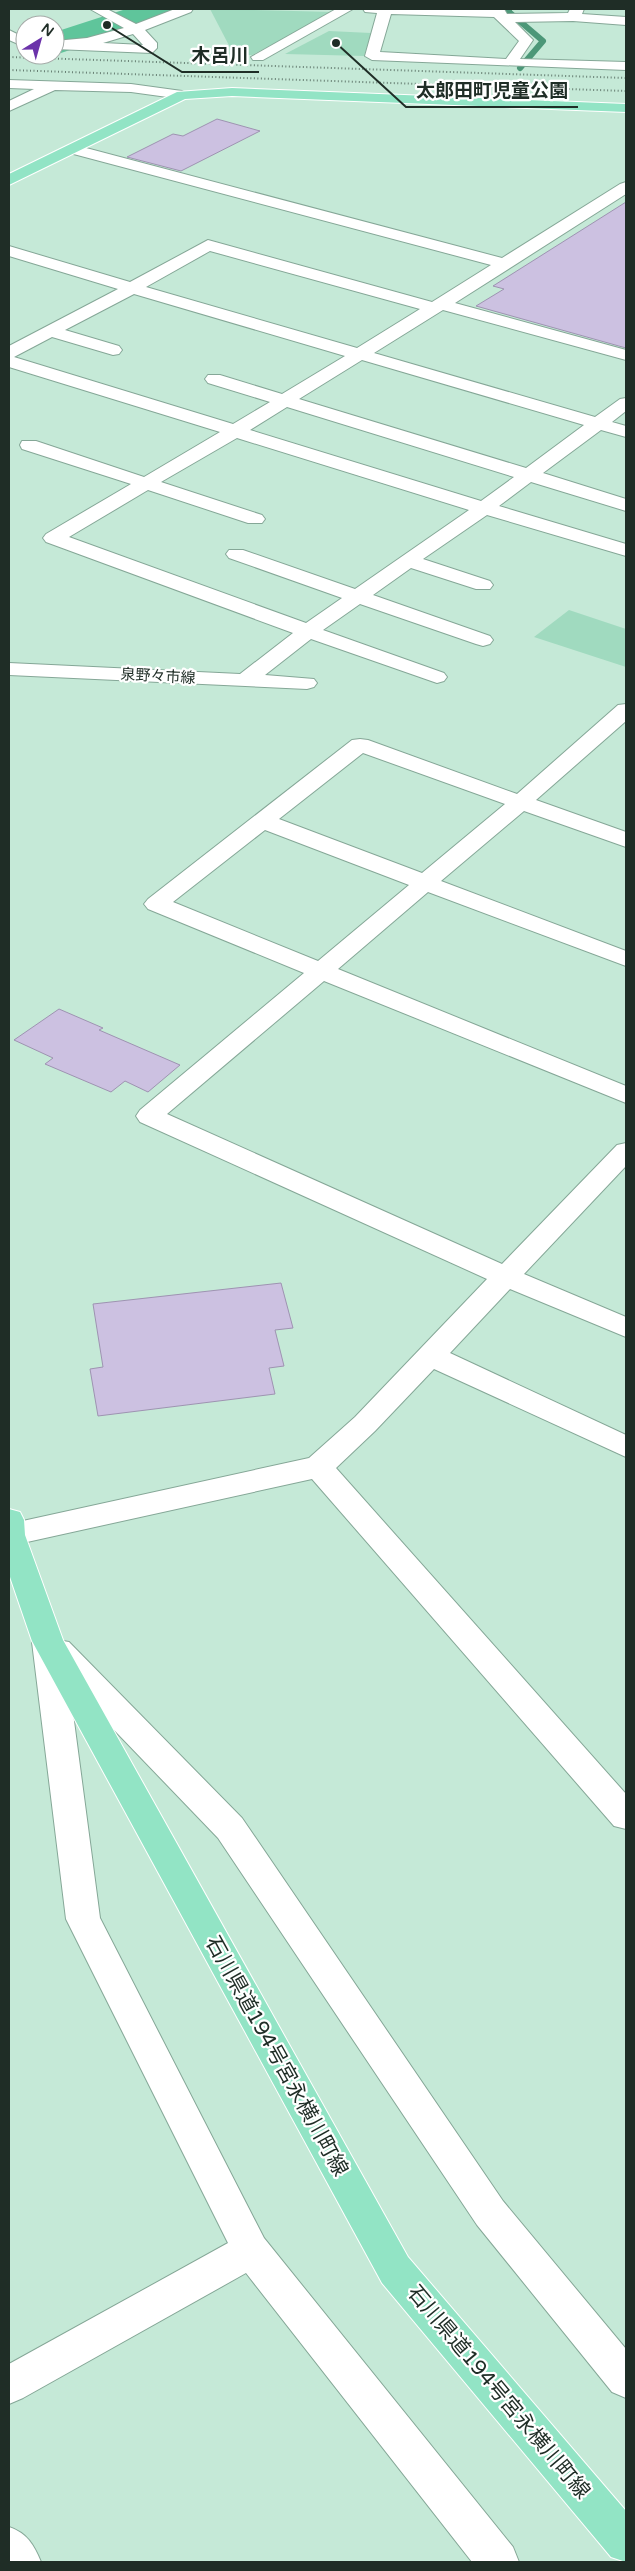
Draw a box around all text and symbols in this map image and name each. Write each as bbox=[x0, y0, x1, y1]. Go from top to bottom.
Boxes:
north arrow bbox=[15, 15, 65, 65]
text: N bbox=[38, 20, 57, 40]
callout: 木呂川 bbox=[182, 38, 259, 72]
text: 木呂川 bbox=[191, 45, 249, 67]
callout: 太郎田町児童公園 bbox=[406, 73, 578, 107]
text: 太郎田町児童公園 bbox=[416, 80, 568, 102]
street label: 泉野々市線 bbox=[120, 665, 196, 687]
street label: 石川県道194号宮永横川町線 bbox=[200, 1932, 353, 2181]
street label: 石川県道194号宮永横川町線 bbox=[402, 2281, 595, 2504]

